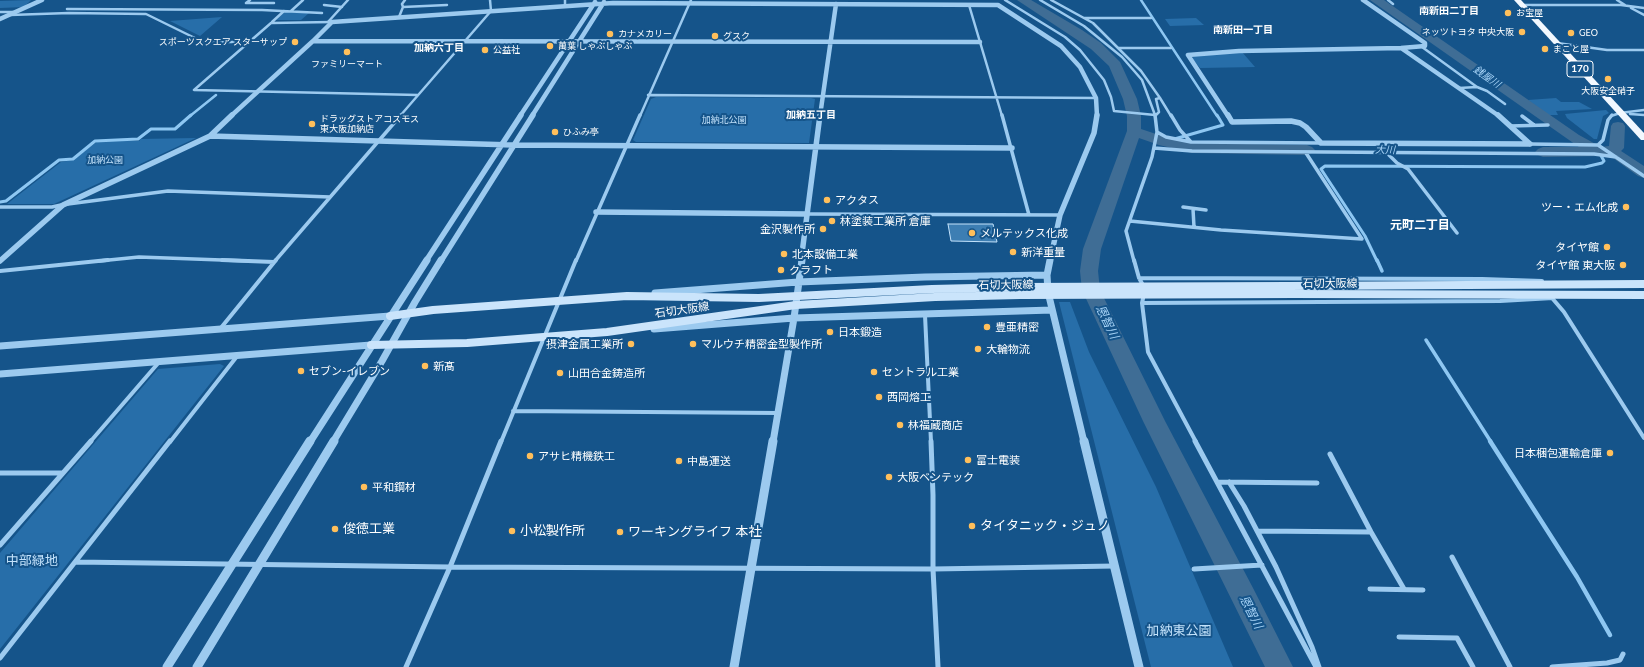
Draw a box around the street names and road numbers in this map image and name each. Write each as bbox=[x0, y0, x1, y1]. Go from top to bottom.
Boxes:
road number: 170 bbox=[1567, 61, 1593, 77]
street label: 石切大阪線 bbox=[1303, 276, 1357, 290]
street label: 石切大阪線 bbox=[978, 278, 1034, 292]
street label: 石切大阪線 bbox=[654, 300, 710, 320]

